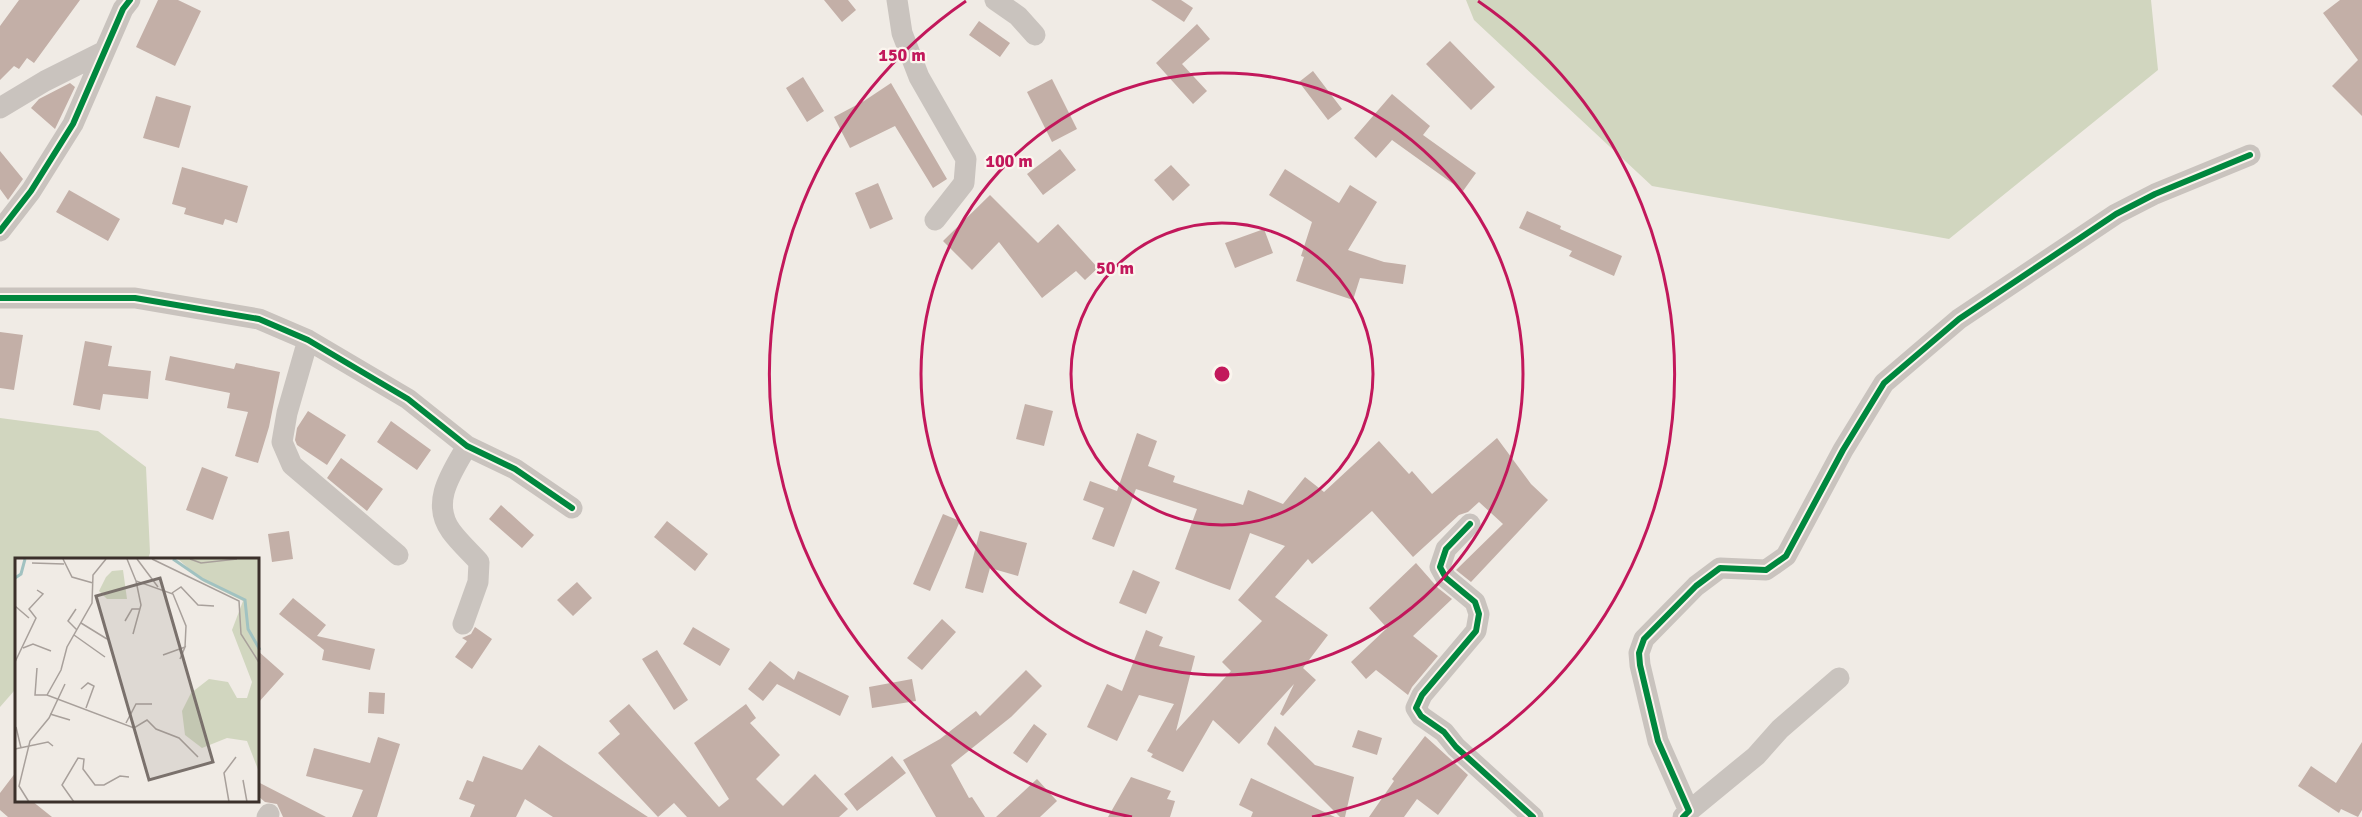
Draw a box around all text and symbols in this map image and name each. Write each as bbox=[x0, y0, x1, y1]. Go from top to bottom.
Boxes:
text: 150 m bbox=[878, 44, 926, 66]
text: 100 m bbox=[985, 150, 1033, 172]
text: 50 m bbox=[1096, 257, 1134, 279]
centre of rings bbox=[1212, 364, 1232, 384]
inset map bbox=[15, 558, 260, 802]

